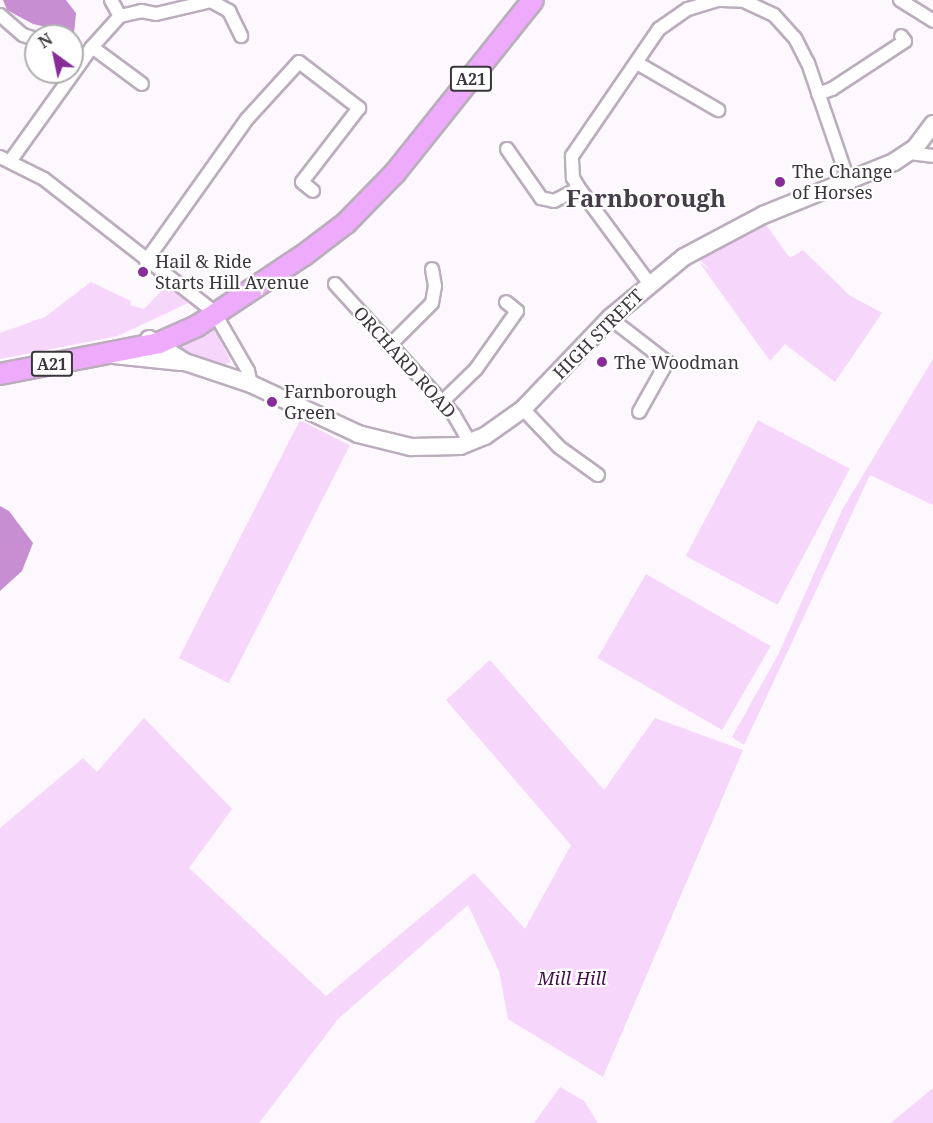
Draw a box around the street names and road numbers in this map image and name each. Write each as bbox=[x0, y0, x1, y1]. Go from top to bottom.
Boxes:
road number: A21 bbox=[448, 66, 494, 92]
street label: HIGH STREET bbox=[548, 284, 648, 384]
street label: ORCHARD ROAD bbox=[349, 302, 461, 422]
road number: A21 bbox=[29, 351, 74, 377]

